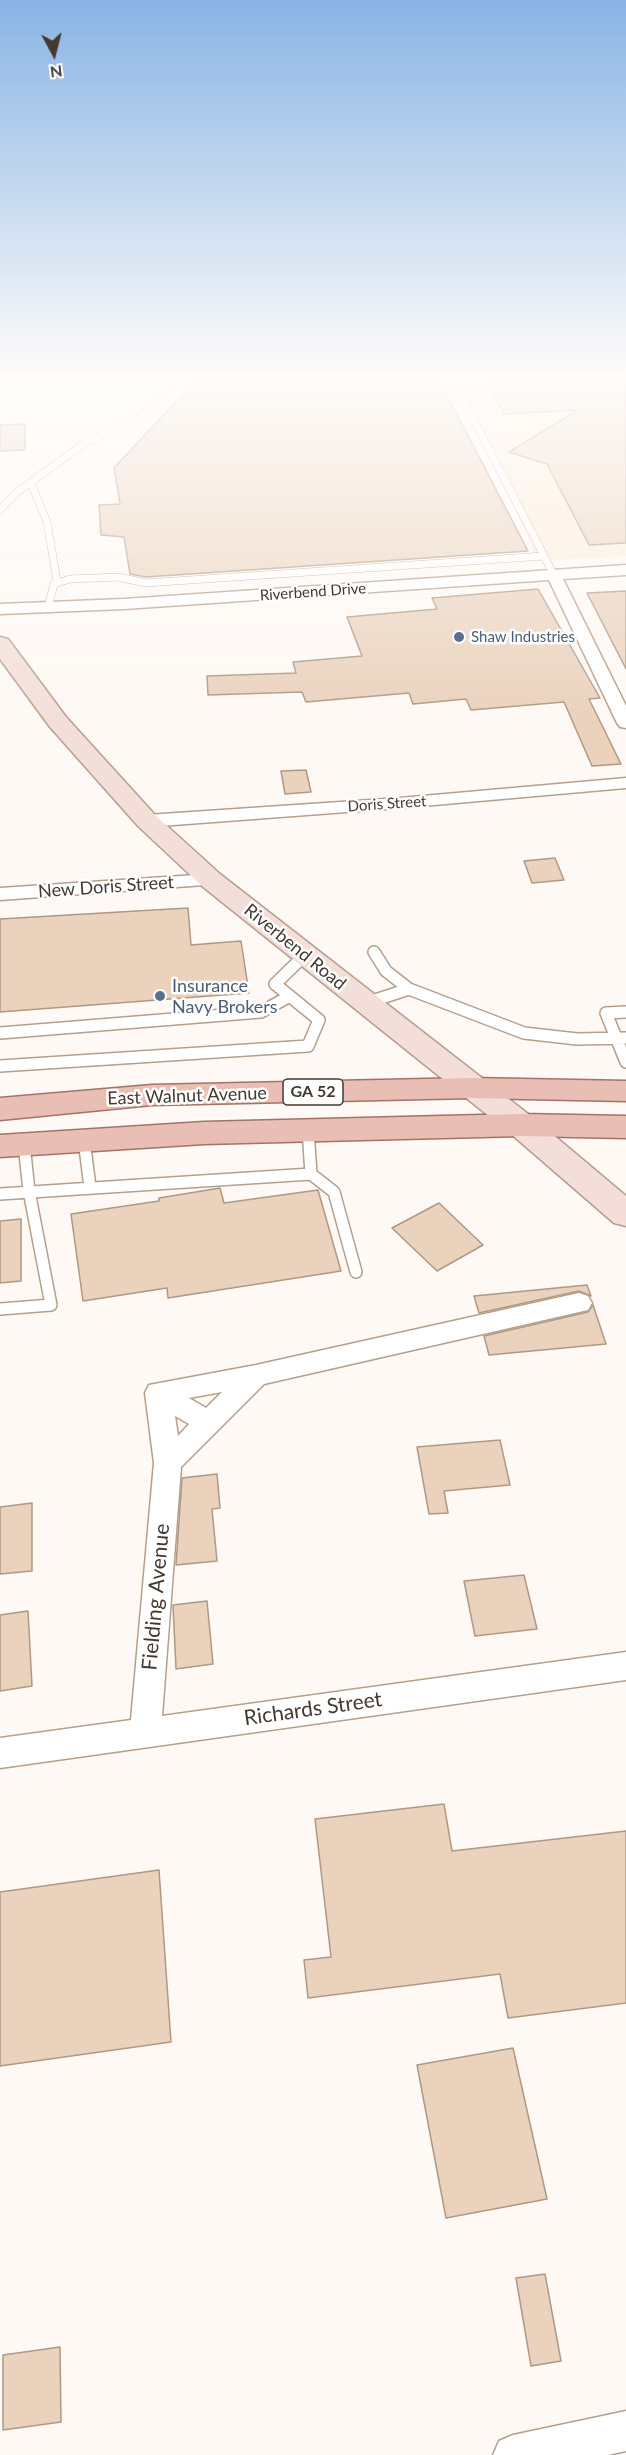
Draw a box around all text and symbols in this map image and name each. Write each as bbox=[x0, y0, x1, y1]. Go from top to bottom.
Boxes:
north arrow bbox=[24, 24, 84, 84]
text: N bbox=[49, 62, 64, 83]
street label: Riverbend Drive bbox=[259, 579, 367, 605]
place label: Shaw Industries bbox=[471, 628, 575, 646]
marker: Shaw Industries bbox=[452, 630, 466, 644]
street label: Doris Street bbox=[347, 792, 427, 816]
street label: New Doris Street bbox=[37, 871, 175, 903]
street label: Riverbend Road bbox=[240, 899, 350, 995]
place label: Insurance Navy Brokers bbox=[172, 975, 278, 1018]
marker: Insurance Navy Brokers bbox=[153, 989, 167, 1003]
road number: GA 52 bbox=[283, 1079, 343, 1105]
street label: East Walnut Avenue bbox=[107, 1082, 267, 1110]
street label: Fielding Avenue bbox=[137, 1523, 175, 1671]
street label: Richards Street bbox=[242, 1687, 384, 1731]

